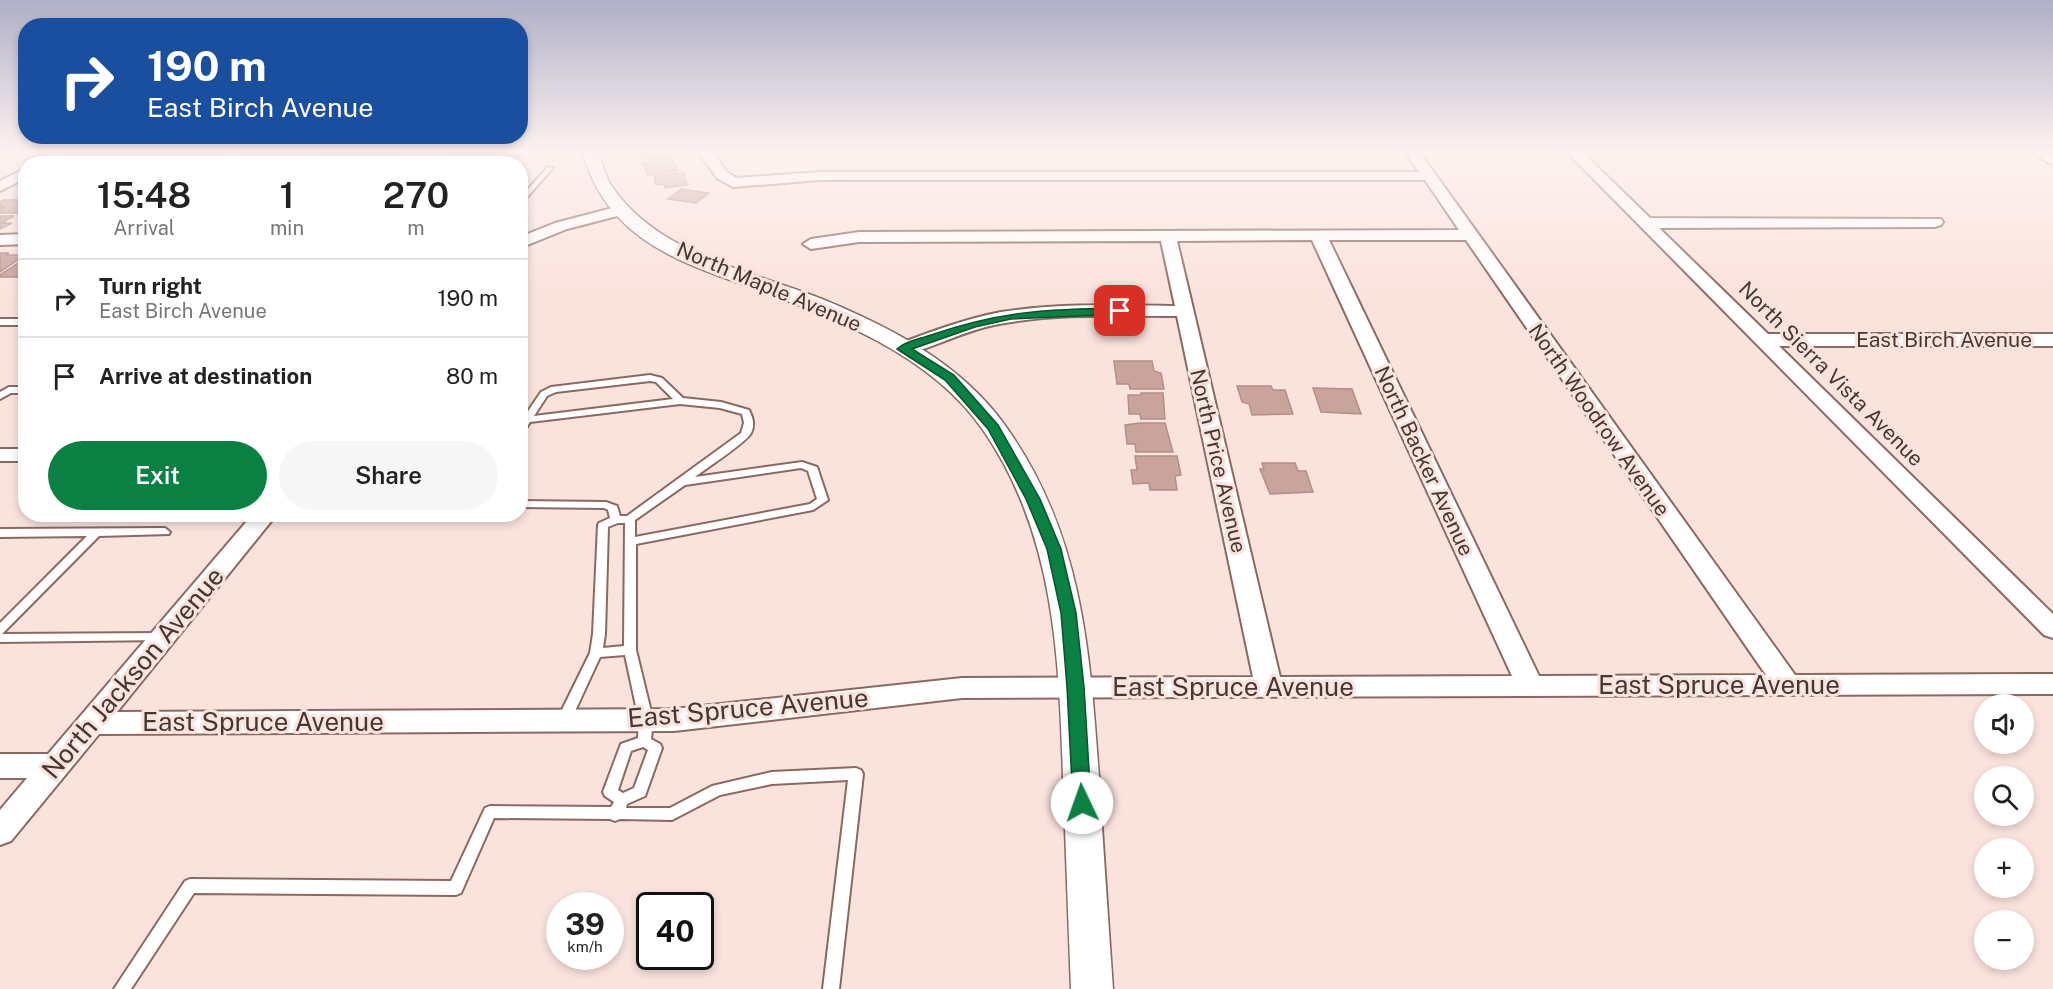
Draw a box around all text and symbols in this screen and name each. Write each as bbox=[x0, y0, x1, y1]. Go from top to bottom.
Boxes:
text: 190 m bbox=[147, 41, 267, 90]
icon: right bbox=[48, 42, 126, 120]
text: East Birch Avenue bbox=[147, 91, 373, 123]
text: 15:48 bbox=[97, 174, 191, 216]
text: 1 bbox=[279, 174, 295, 216]
text: 270 bbox=[383, 174, 449, 216]
text: Arrival bbox=[113, 216, 175, 240]
text: min bbox=[270, 216, 304, 240]
text: m bbox=[407, 216, 425, 240]
street label: North Maple Avenue bbox=[673, 236, 865, 337]
text: Turn right bbox=[99, 273, 202, 299]
street label: North Sierra Vista Avenue bbox=[1734, 276, 1929, 471]
icon: right bbox=[48, 282, 81, 315]
text: 190 m bbox=[438, 285, 498, 311]
pin bbox=[1094, 285, 1145, 336]
icon: arrive bbox=[1103, 294, 1136, 327]
text: East Birch Avenue bbox=[99, 299, 267, 323]
street label: North Woodrow Avenue bbox=[1523, 319, 1675, 521]
street label: East Birch Avenue bbox=[1856, 327, 2032, 352]
icon: arrive bbox=[48, 360, 81, 393]
street label: North Backer Avenue bbox=[1369, 362, 1479, 560]
text: Arrive at destination bbox=[99, 363, 312, 389]
text: 80 m bbox=[446, 363, 498, 389]
street label: North Price Avenue bbox=[1185, 367, 1252, 555]
button: Exit bbox=[48, 441, 267, 510]
button: Share bbox=[279, 441, 498, 510]
street label: North Jackson Avenue bbox=[35, 561, 230, 785]
street label: East Spruce Avenue bbox=[1598, 669, 1840, 700]
street label: East Spruce Avenue bbox=[1112, 671, 1354, 702]
street label: East Spruce Avenue bbox=[626, 682, 870, 733]
map controls bbox=[1974, 694, 2034, 970]
button: sound bbox=[1974, 694, 2034, 754]
street label: East Spruce Avenue bbox=[142, 706, 384, 737]
button: search bbox=[1974, 766, 2034, 826]
position arrow bbox=[1050, 771, 1114, 835]
button: + bbox=[1974, 838, 2034, 898]
speed limit sign: 40 bbox=[636, 892, 714, 970]
text: 39 bbox=[565, 906, 605, 942]
button: − bbox=[1974, 910, 2034, 970]
text: km/h bbox=[567, 938, 603, 955]

